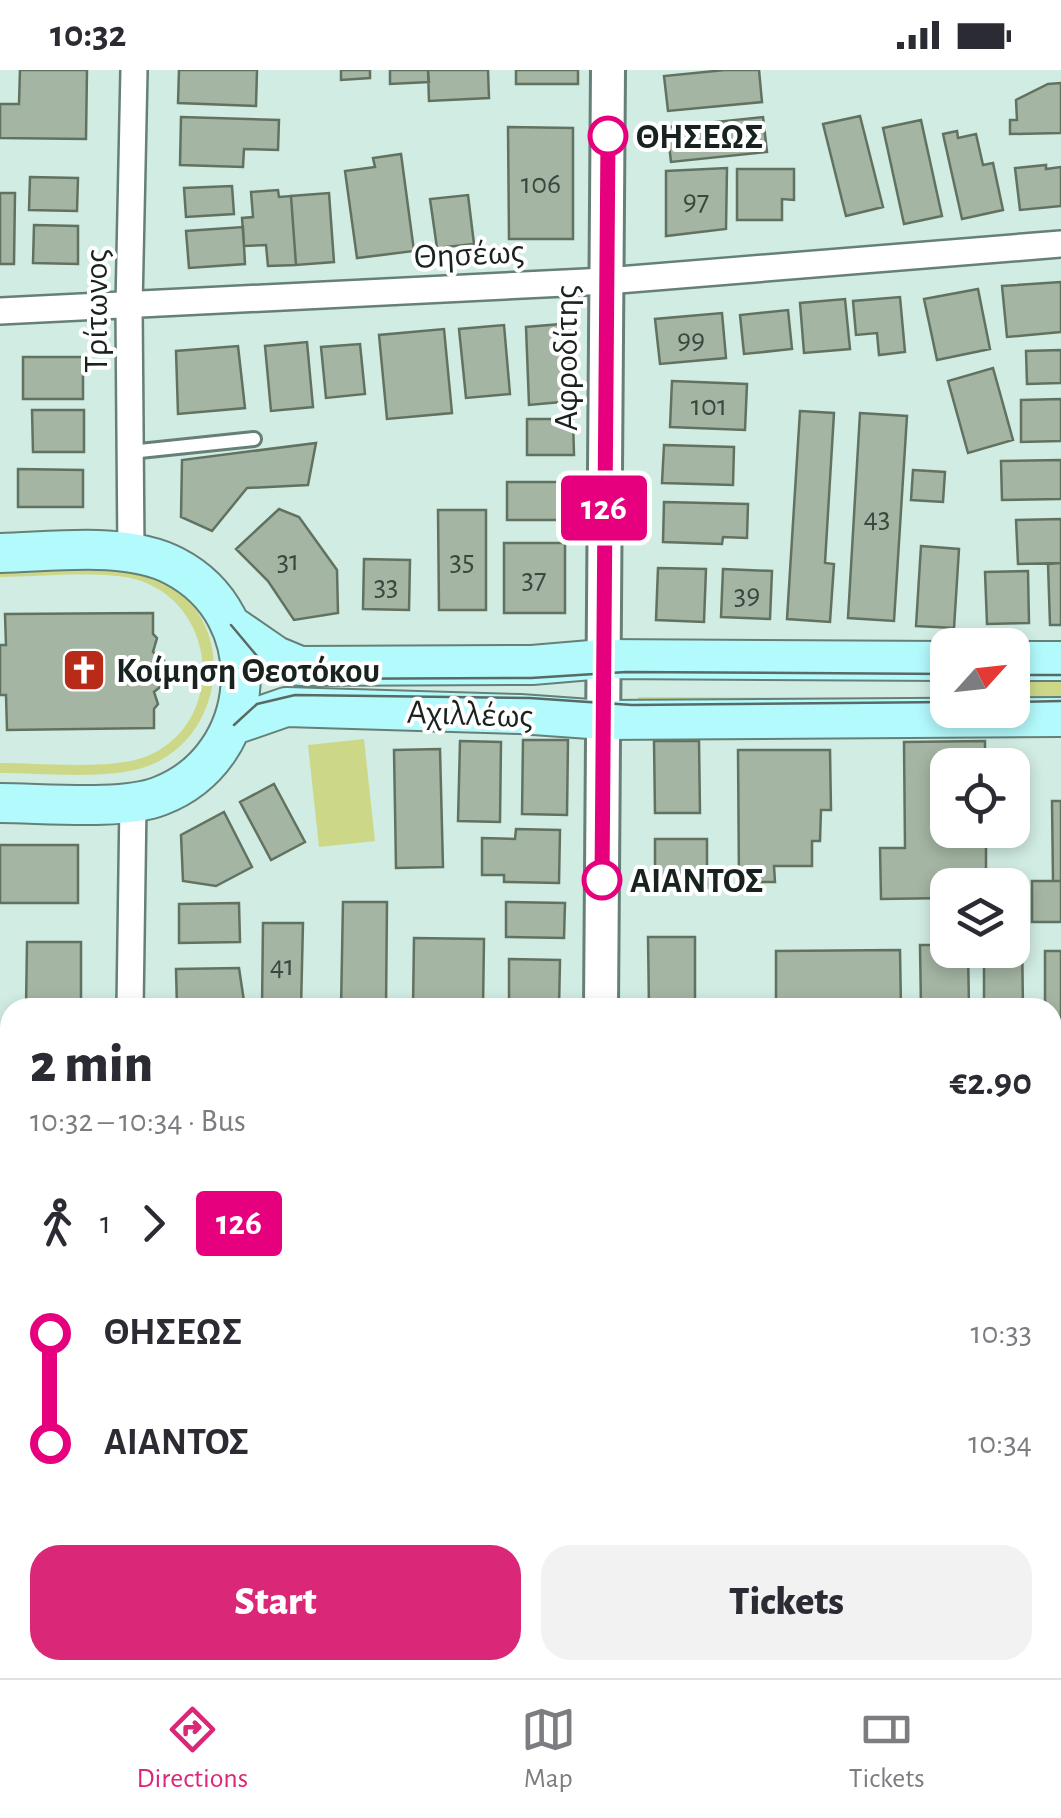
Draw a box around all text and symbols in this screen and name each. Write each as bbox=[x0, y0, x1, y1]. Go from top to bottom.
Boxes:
text: 10:32 bbox=[50, 16, 126, 54]
marker: ΘΗΣΕΩΣ bbox=[589, 117, 627, 155]
place label: ΘΗΣΕΩΣ bbox=[636, 120, 763, 155]
house number: 106 bbox=[521, 169, 561, 199]
house number: 97 bbox=[683, 186, 709, 216]
street label: Θησέως bbox=[413, 234, 525, 275]
street label: Τρίτωνος bbox=[79, 249, 114, 373]
street label: Αφροδίτης bbox=[549, 285, 584, 431]
house number: 99 bbox=[677, 325, 705, 355]
house number: 101 bbox=[691, 391, 727, 421]
line badge: 126 bbox=[546, 476, 662, 540]
text: 126 bbox=[581, 491, 627, 526]
house number: 43 bbox=[864, 503, 890, 533]
house number: 31 bbox=[277, 546, 299, 576]
house number: 35 bbox=[450, 546, 474, 576]
house number: 37 bbox=[522, 564, 546, 594]
house number: 33 bbox=[374, 571, 398, 601]
house number: 39 bbox=[734, 580, 760, 610]
north arrow bbox=[930, 628, 1030, 728]
map controls bbox=[930, 628, 1030, 968]
church icon: Κοίμηση Θεοτόκου bbox=[61, 647, 107, 693]
place label: Κοίμηση Θεοτόκου bbox=[116, 654, 380, 689]
street label: Αχιλλέως bbox=[406, 695, 534, 734]
button: locate bbox=[930, 748, 1030, 848]
marker: ΑΙΑΝΤΟΣ bbox=[583, 861, 621, 899]
place label: ΑΙΑΝΤΟΣ bbox=[630, 864, 764, 899]
button: layers bbox=[930, 868, 1030, 968]
house number: 41 bbox=[270, 951, 294, 981]
text: 2 min bbox=[30, 1037, 153, 1092]
text: €2.90 bbox=[950, 1064, 1032, 1102]
text: 10:32 – 10:34 · Bus bbox=[30, 1105, 246, 1137]
icon: walk bbox=[30, 1196, 85, 1251]
icon: forward bbox=[126, 1196, 181, 1251]
text: 126 bbox=[216, 1206, 262, 1241]
text: 1 bbox=[100, 1207, 111, 1239]
text: ΘΗΣΕΩΣ bbox=[104, 1314, 242, 1352]
text: 10:33 bbox=[970, 1317, 1032, 1349]
text: ΑΙΑΝΤΟΣ bbox=[104, 1424, 249, 1462]
text: 10:34 bbox=[968, 1427, 1032, 1459]
button: Start bbox=[30, 1545, 521, 1660]
button: Tickets bbox=[541, 1545, 1032, 1660]
tab: Directions bbox=[136, 1702, 248, 1796]
tab: Map bbox=[521, 1702, 576, 1796]
tab: Tickets bbox=[849, 1702, 925, 1796]

